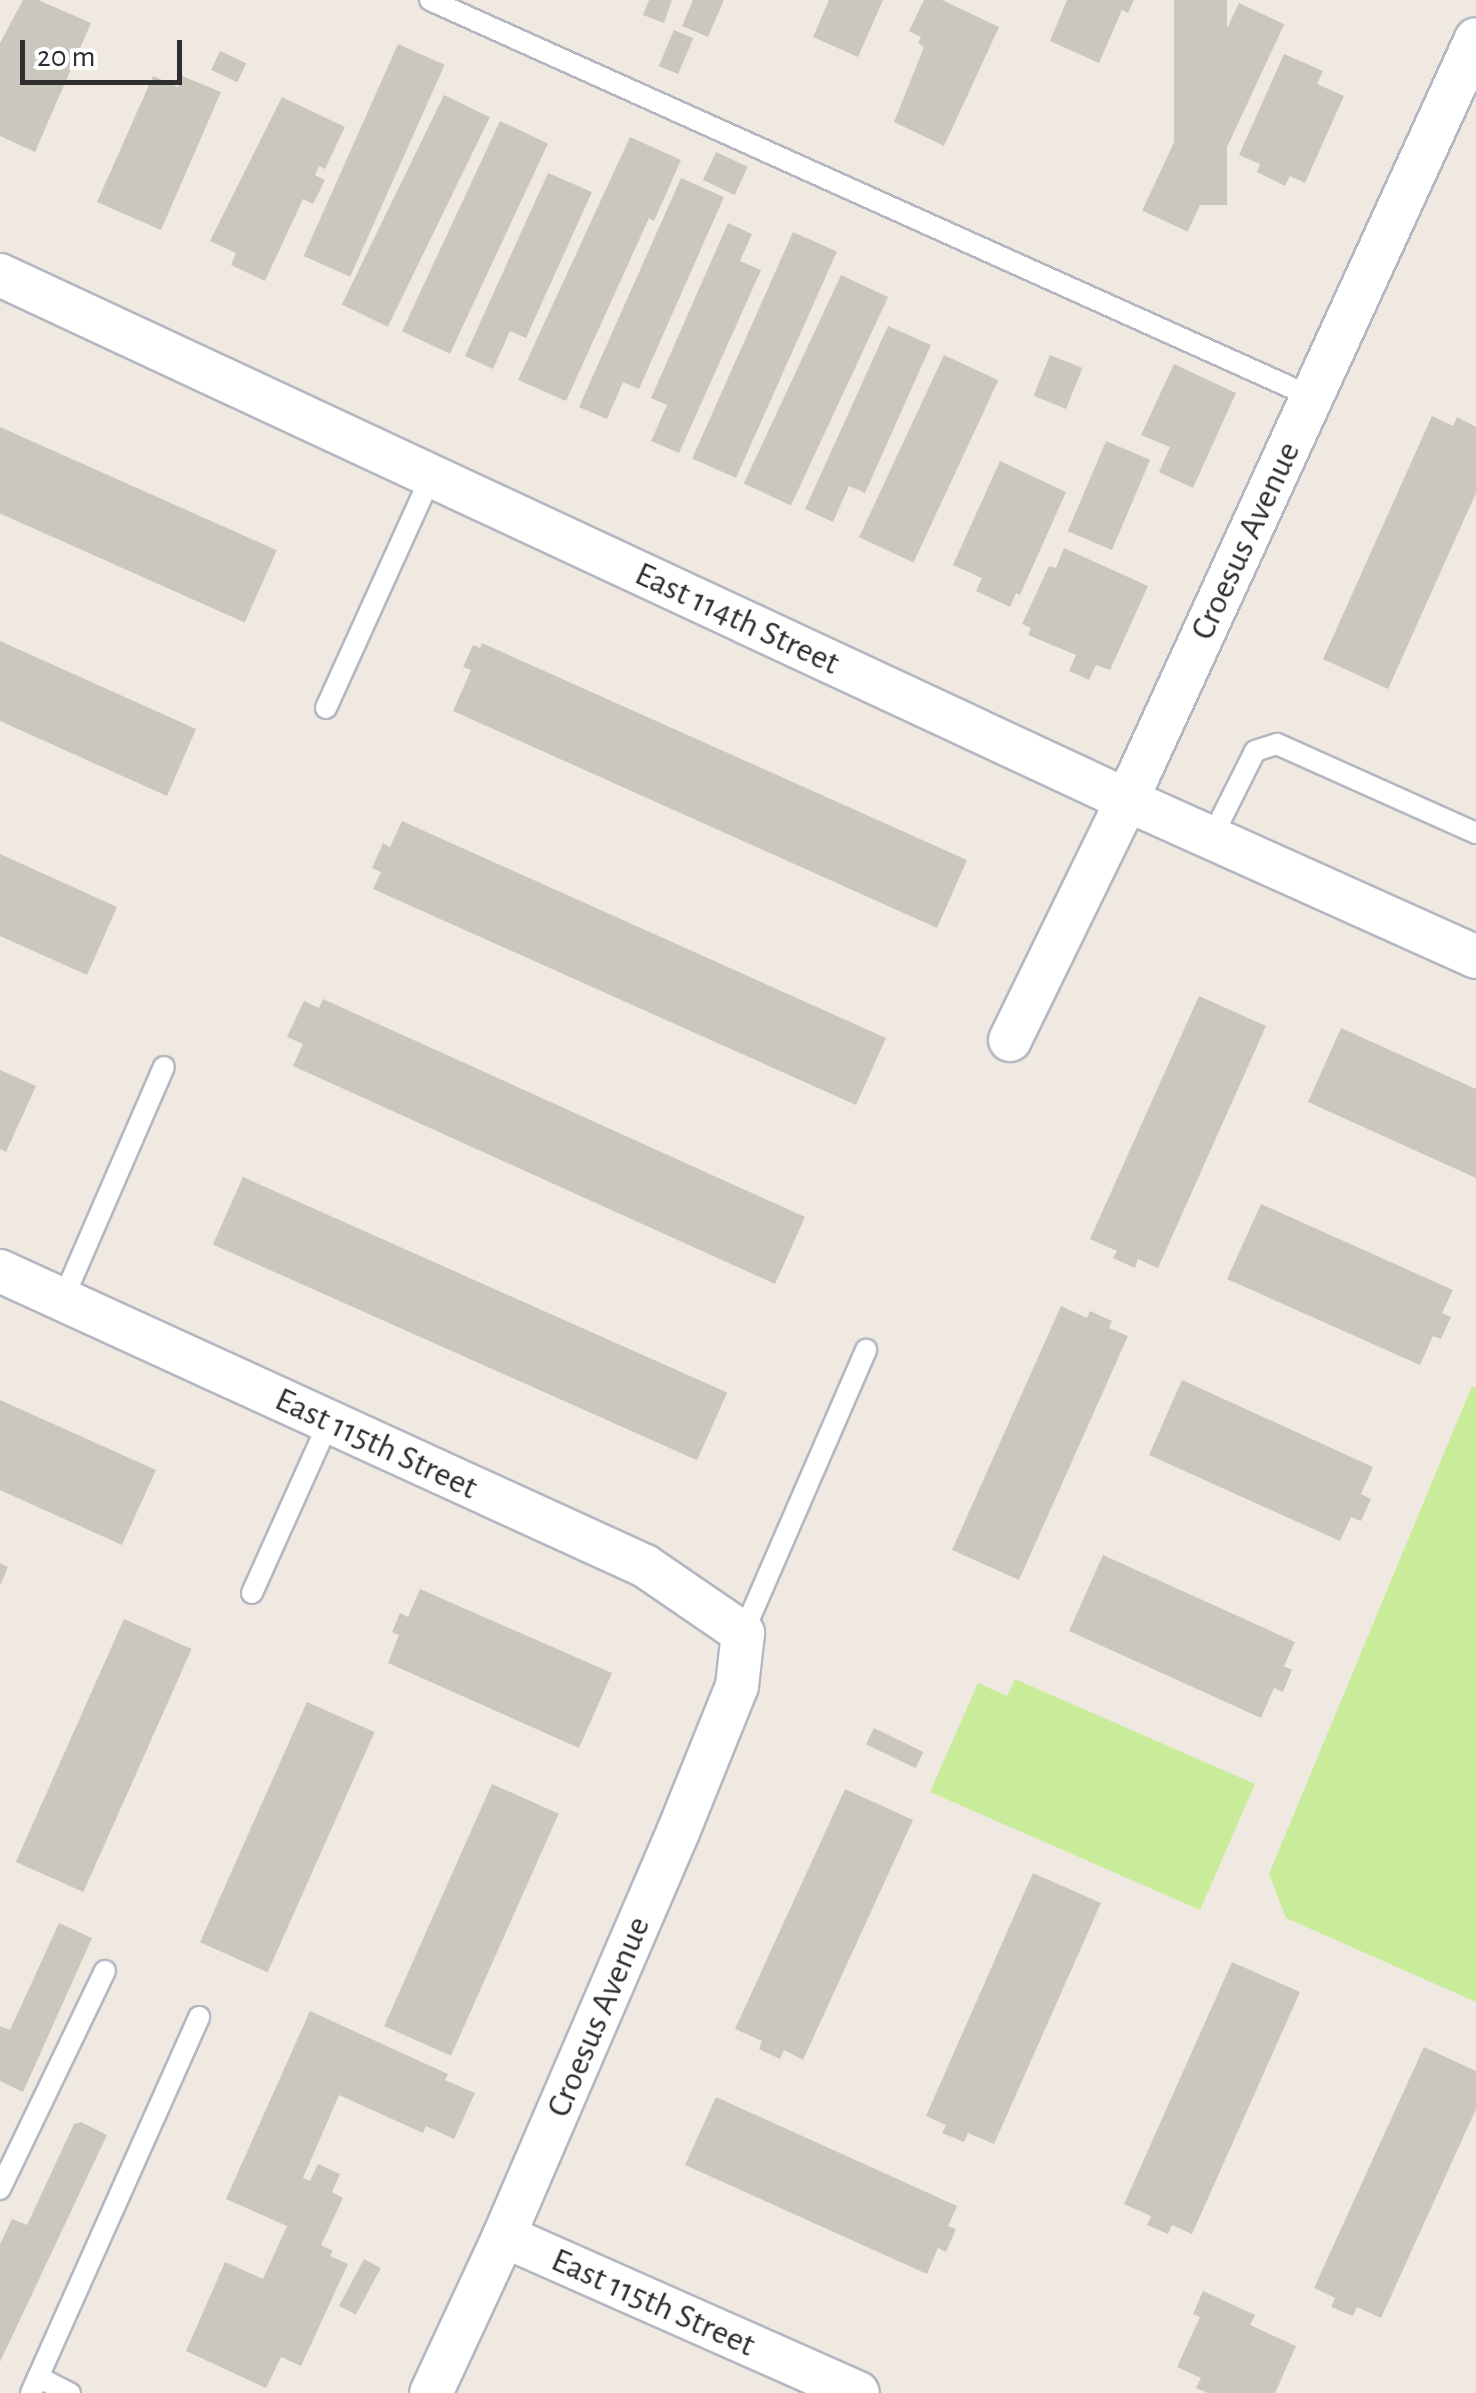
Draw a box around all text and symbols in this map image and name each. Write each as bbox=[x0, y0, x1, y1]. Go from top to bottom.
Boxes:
scale bar bbox=[25, 20, 188, 82]
text: 20 m bbox=[37, 42, 95, 72]
street label: Croesus Avenue bbox=[1182, 435, 1310, 647]
street label: East 114th Street bbox=[628, 553, 846, 685]
street label: East 115th Street bbox=[268, 1379, 484, 1509]
street label: Croesus Avenue bbox=[538, 1910, 660, 2124]
street label: East 115th Street bbox=[545, 2239, 761, 2367]

